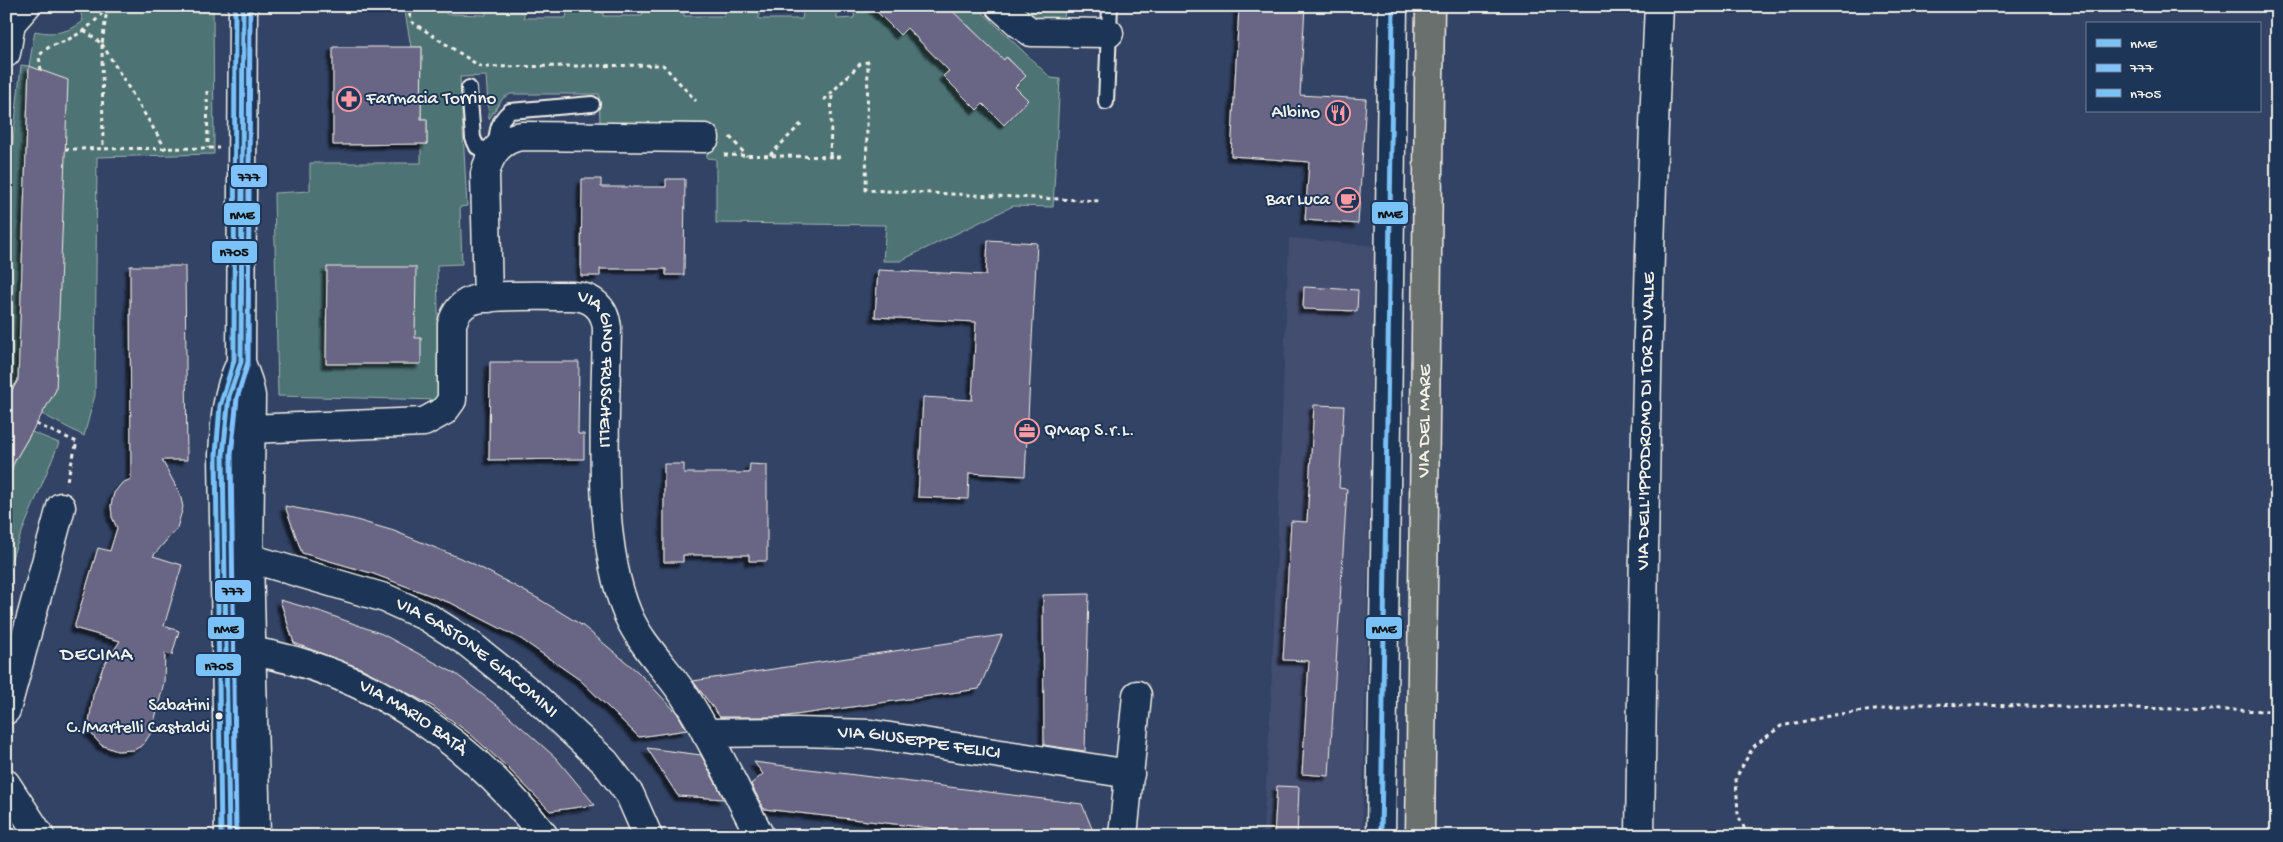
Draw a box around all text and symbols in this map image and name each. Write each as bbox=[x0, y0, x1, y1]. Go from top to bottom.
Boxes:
legend bbox=[2086, 22, 2260, 112]
text: nME bbox=[2130, 36, 2158, 54]
text: 777 bbox=[2129, 60, 2155, 78]
pharmacy icon: Farmacia Torrino bbox=[336, 86, 362, 112]
text: n705 bbox=[2130, 86, 2161, 104]
place label: Farmacia Torrino bbox=[365, 88, 496, 111]
restaurant icon: Albino bbox=[1325, 100, 1351, 126]
place label: Albino bbox=[1272, 102, 1320, 125]
line badge: 777 bbox=[230, 164, 268, 188]
text: 777 bbox=[237, 170, 261, 187]
cafe icon: Bar Luca bbox=[1335, 187, 1361, 213]
place label: Bar Luca bbox=[1265, 189, 1331, 212]
line badge: nME bbox=[1371, 201, 1409, 225]
line badge: nME bbox=[223, 202, 261, 226]
text: nME bbox=[1377, 207, 1404, 224]
text: nME bbox=[229, 208, 256, 225]
line badge: n705 bbox=[211, 240, 258, 264]
text: n705 bbox=[219, 245, 249, 262]
street label: VIA DELL'IPPODROMO DI TOR DI VALLE bbox=[1632, 271, 1661, 571]
street label: VIA GINO FRUSCHELLI bbox=[574, 285, 619, 448]
street label: VIA DEL MARE bbox=[1413, 363, 1437, 479]
office icon: QMap S.r.L. bbox=[1014, 418, 1040, 444]
place label: QMap S.r.L. bbox=[1044, 420, 1135, 443]
line badge: 777 bbox=[214, 579, 252, 603]
text: 777 bbox=[221, 584, 245, 601]
street label: VIA GASTONE GIACOMINI bbox=[391, 592, 563, 724]
line badge: nME bbox=[207, 616, 245, 640]
line badge: nME bbox=[1365, 616, 1403, 640]
text: nME bbox=[213, 622, 240, 639]
text: nME bbox=[1371, 622, 1398, 639]
district label: DECIMA bbox=[59, 645, 134, 668]
line badge: n705 bbox=[195, 653, 242, 677]
text: n705 bbox=[204, 659, 234, 676]
street label: VIA MARIO BATÀ bbox=[354, 674, 474, 763]
place label: Sabatini C./Martelli Castaldi bbox=[67, 696, 210, 739]
marker: Sabatini C./Martelli Castaldi bbox=[214, 711, 224, 721]
street label: VIA GIUSEPPE FELICI bbox=[836, 722, 1002, 765]

